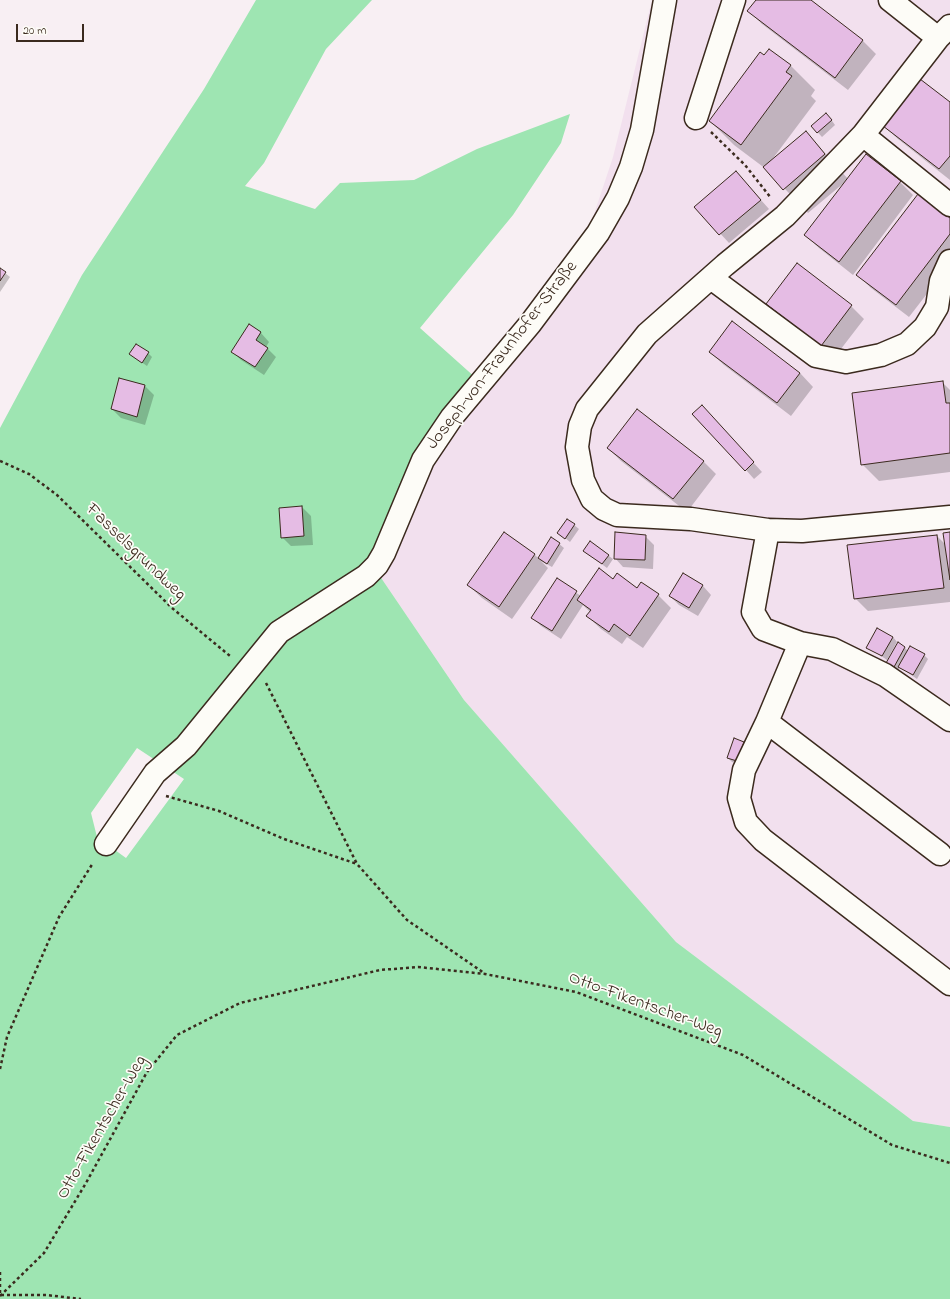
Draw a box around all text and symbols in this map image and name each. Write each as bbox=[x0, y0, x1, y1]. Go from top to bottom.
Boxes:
scale bar bbox=[18, 16, 86, 42]
text: 20 m bbox=[23, 22, 46, 40]
street label: Joseph-von-Fraunhofer-Straße bbox=[423, 257, 583, 455]
street label: Fasselsgrundweg bbox=[80, 500, 190, 606]
street label: Otto-Fikentscher-Weg bbox=[565, 968, 725, 1044]
street label: Otto-Fikentscher-Weg bbox=[53, 1052, 153, 1204]

